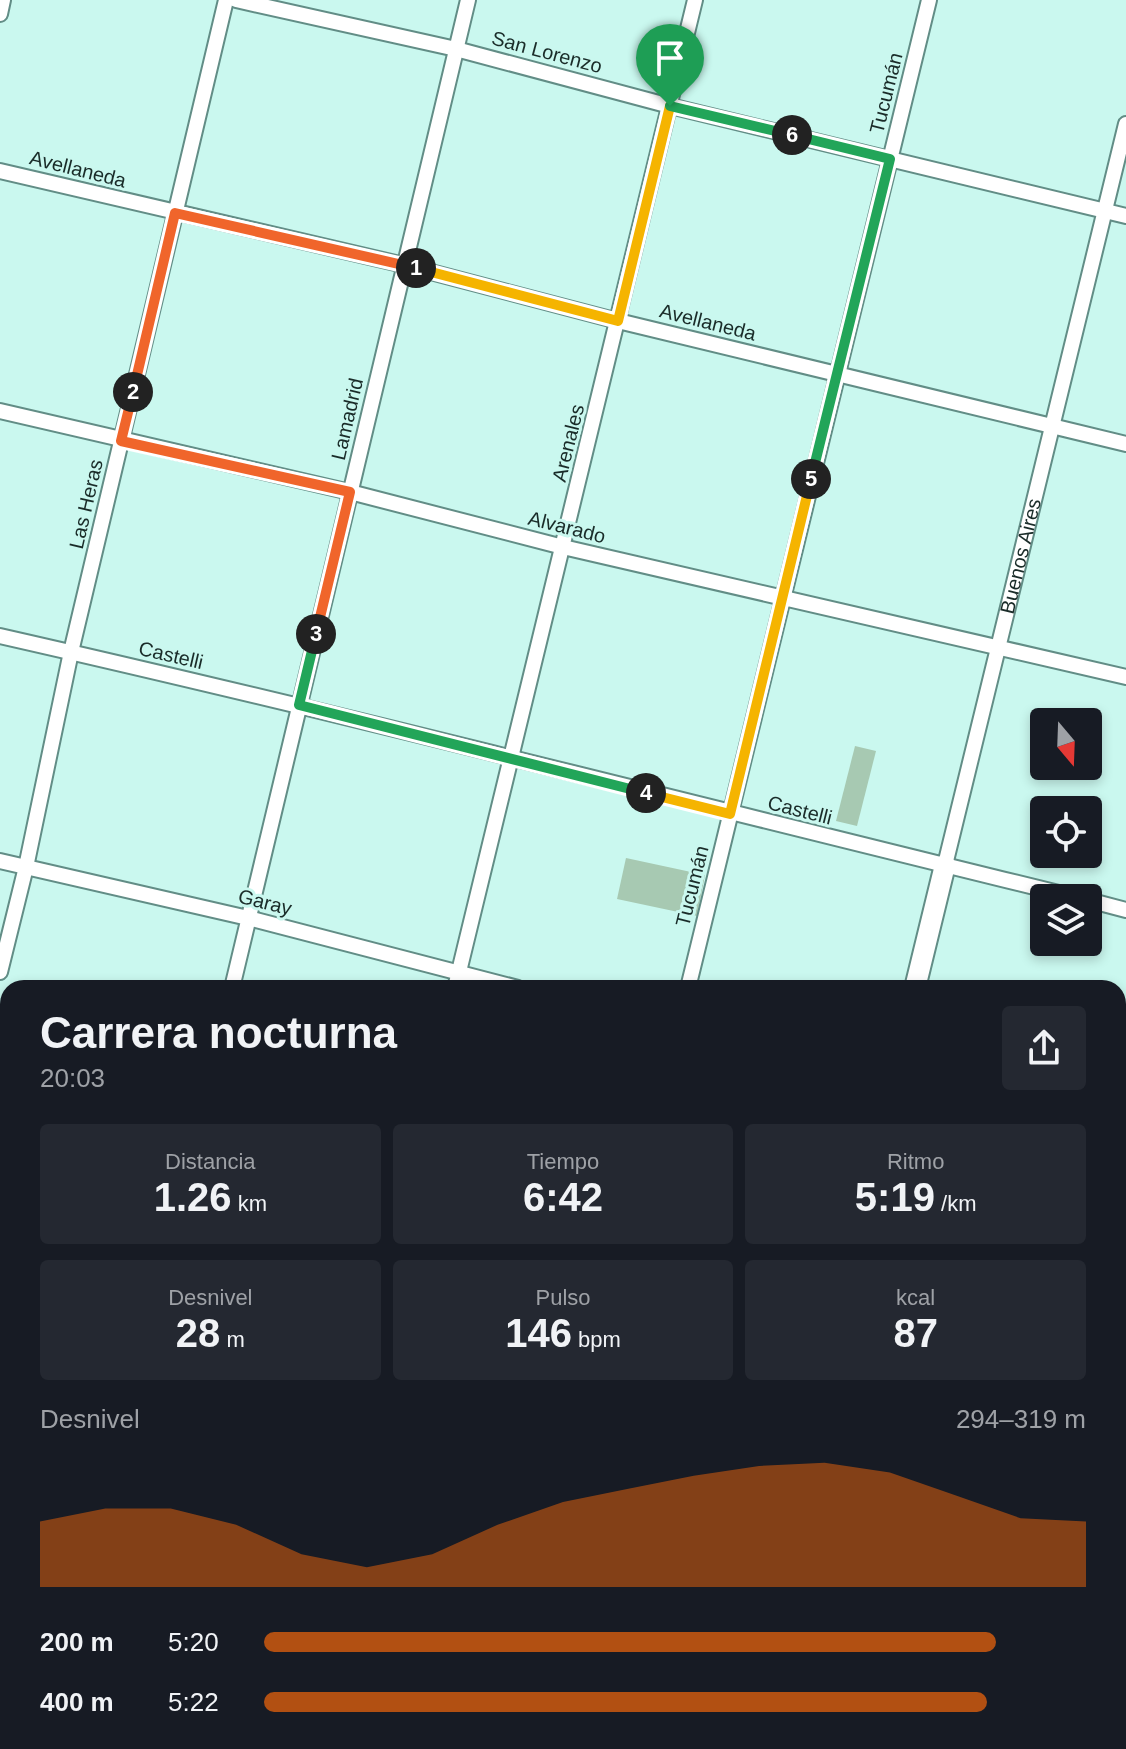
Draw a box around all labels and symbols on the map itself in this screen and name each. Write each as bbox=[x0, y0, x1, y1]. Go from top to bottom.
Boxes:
pin bbox=[636, 24, 704, 106]
street label: San Lorenzo bbox=[489, 27, 605, 77]
street label: Tucumán bbox=[865, 50, 907, 136]
pin: 6 bbox=[772, 115, 812, 155]
street label: Avellaneda bbox=[27, 146, 129, 192]
pin: 1 bbox=[396, 248, 436, 288]
street label: Avellaneda bbox=[657, 299, 759, 345]
pin: 2 bbox=[113, 372, 153, 412]
street label: Lamadrid bbox=[327, 376, 367, 462]
street label: Arenales bbox=[548, 402, 588, 484]
street label: Las Heras bbox=[65, 457, 107, 551]
pin: 5 bbox=[791, 459, 831, 499]
street label: Buenos Aires bbox=[996, 496, 1045, 616]
street label: Alvarado bbox=[526, 507, 608, 547]
pin: 3 bbox=[296, 614, 336, 654]
street label: Castelli bbox=[137, 637, 205, 673]
north arrow bbox=[1030, 708, 1102, 780]
pin: 4 bbox=[626, 773, 666, 813]
street label: Castelli bbox=[766, 791, 834, 829]
street label: Tucumán bbox=[671, 843, 713, 929]
street label: Garay bbox=[236, 885, 294, 919]

